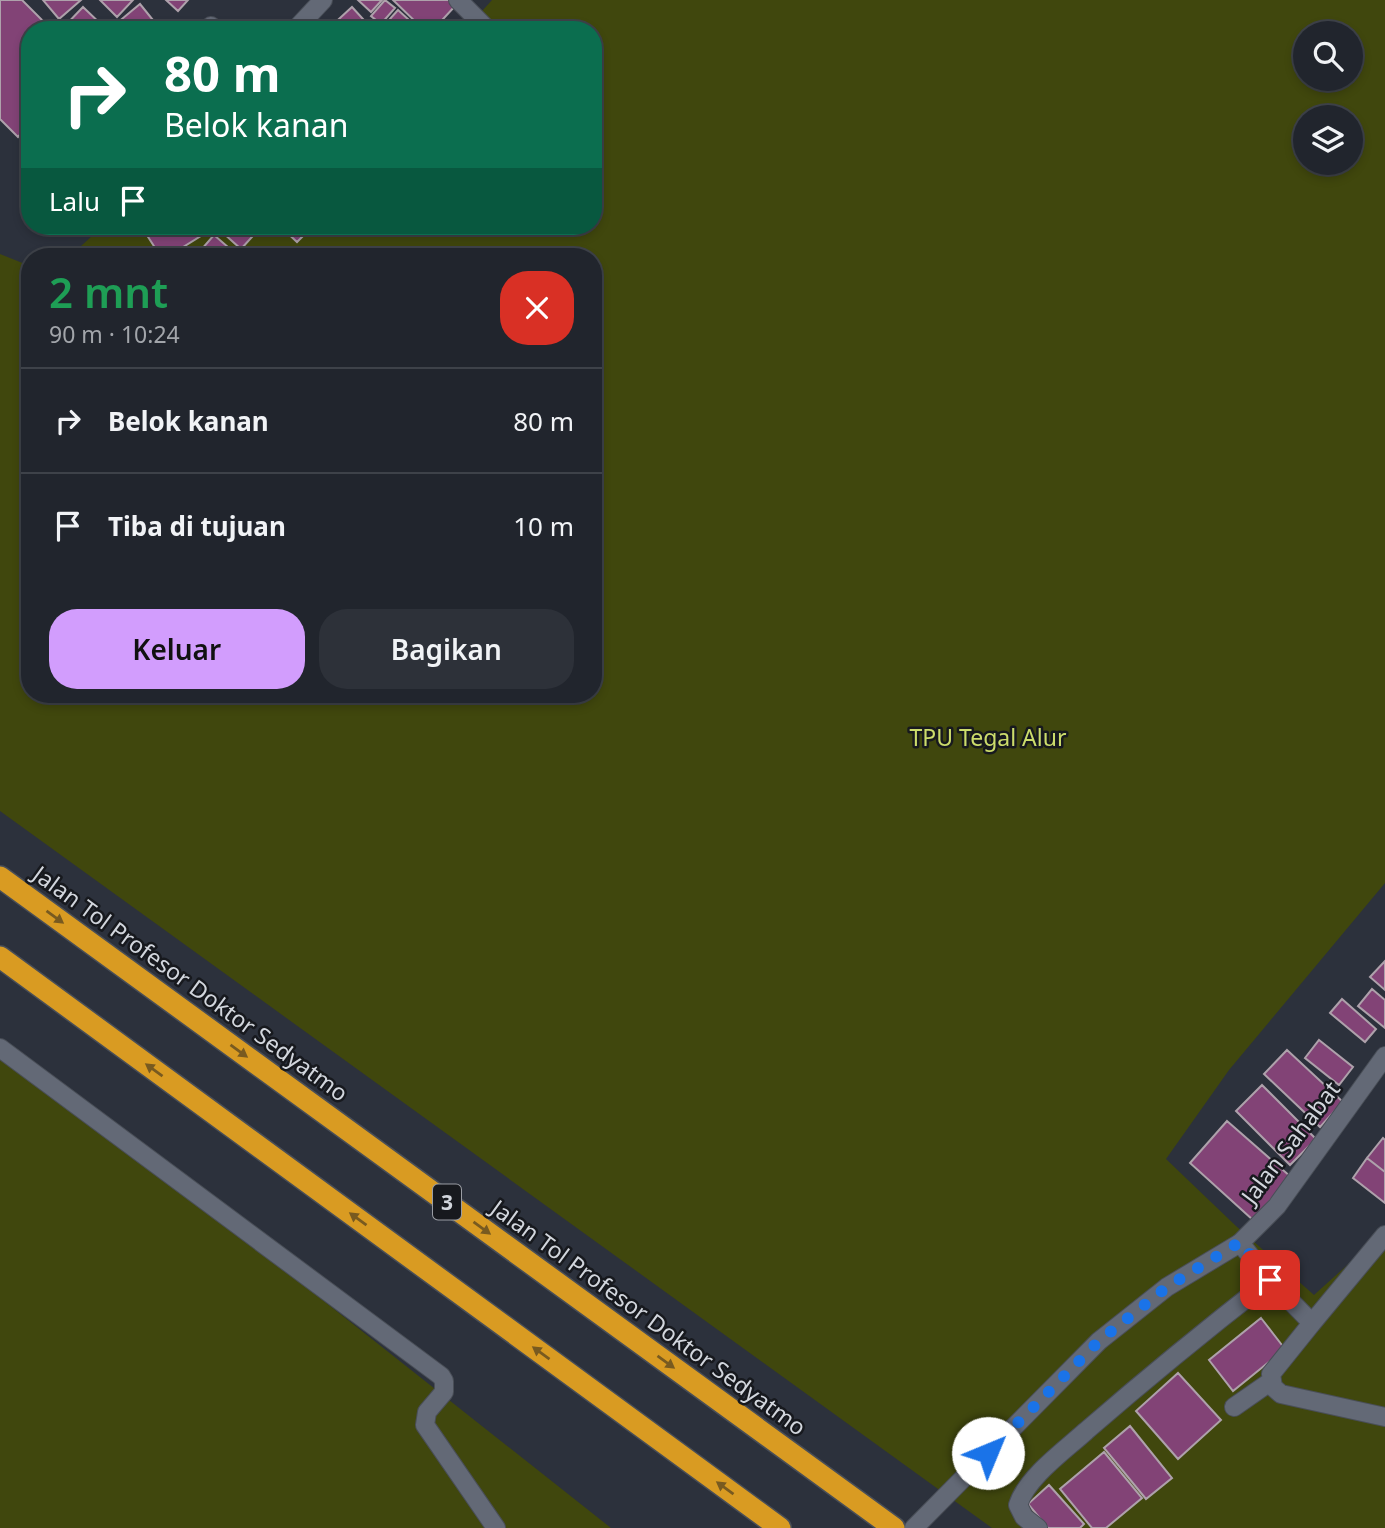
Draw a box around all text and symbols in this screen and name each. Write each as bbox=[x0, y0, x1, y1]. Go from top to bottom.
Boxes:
map controls bbox=[1293, 21, 1363, 175]
button: search bbox=[1293, 21, 1363, 91]
text: 80 m bbox=[164, 40, 281, 106]
icon: right bbox=[49, 49, 140, 140]
text: Belok kanan bbox=[164, 103, 348, 146]
button: layers bbox=[1293, 105, 1363, 175]
icon: arrive bbox=[114, 182, 152, 220]
text: Lalu bbox=[49, 183, 100, 219]
text: 2 mnt bbox=[49, 263, 168, 320]
button: close bbox=[500, 271, 574, 345]
text: 90 m · 10:24 bbox=[49, 318, 180, 350]
icon: right bbox=[49, 402, 87, 440]
text: Belok kanan bbox=[108, 403, 269, 439]
text: 80 m bbox=[513, 403, 574, 439]
icon: arrive bbox=[49, 507, 87, 545]
text: Tiba di tujuan bbox=[108, 508, 286, 544]
text: 10 m bbox=[513, 508, 574, 544]
button: Keluar bbox=[49, 609, 305, 689]
button: Bagikan bbox=[319, 609, 574, 689]
park label: TPU Tegal Alur bbox=[910, 721, 1067, 753]
street label: Jalan Tol Profesor Doktor Sedyatmo bbox=[25, 857, 355, 1108]
one-way arrow bbox=[46, 910, 64, 924]
one-way arrow bbox=[230, 1044, 248, 1058]
one-way arrow bbox=[145, 1064, 163, 1078]
street label: Jalan Sahabat bbox=[1232, 1074, 1347, 1212]
road number: 3 bbox=[433, 1184, 461, 1220]
street label: Jalan Tol Profesor Doktor Sedyatmo bbox=[483, 1191, 813, 1442]
one-way arrow bbox=[349, 1212, 367, 1226]
one-way arrow bbox=[473, 1221, 491, 1235]
pin bbox=[1240, 1250, 1300, 1310]
icon: arrive bbox=[1251, 1261, 1289, 1299]
one-way arrow bbox=[533, 1346, 551, 1361]
one-way arrow bbox=[657, 1355, 675, 1369]
position arrow bbox=[951, 1416, 1025, 1490]
one-way arrow bbox=[716, 1481, 734, 1495]

